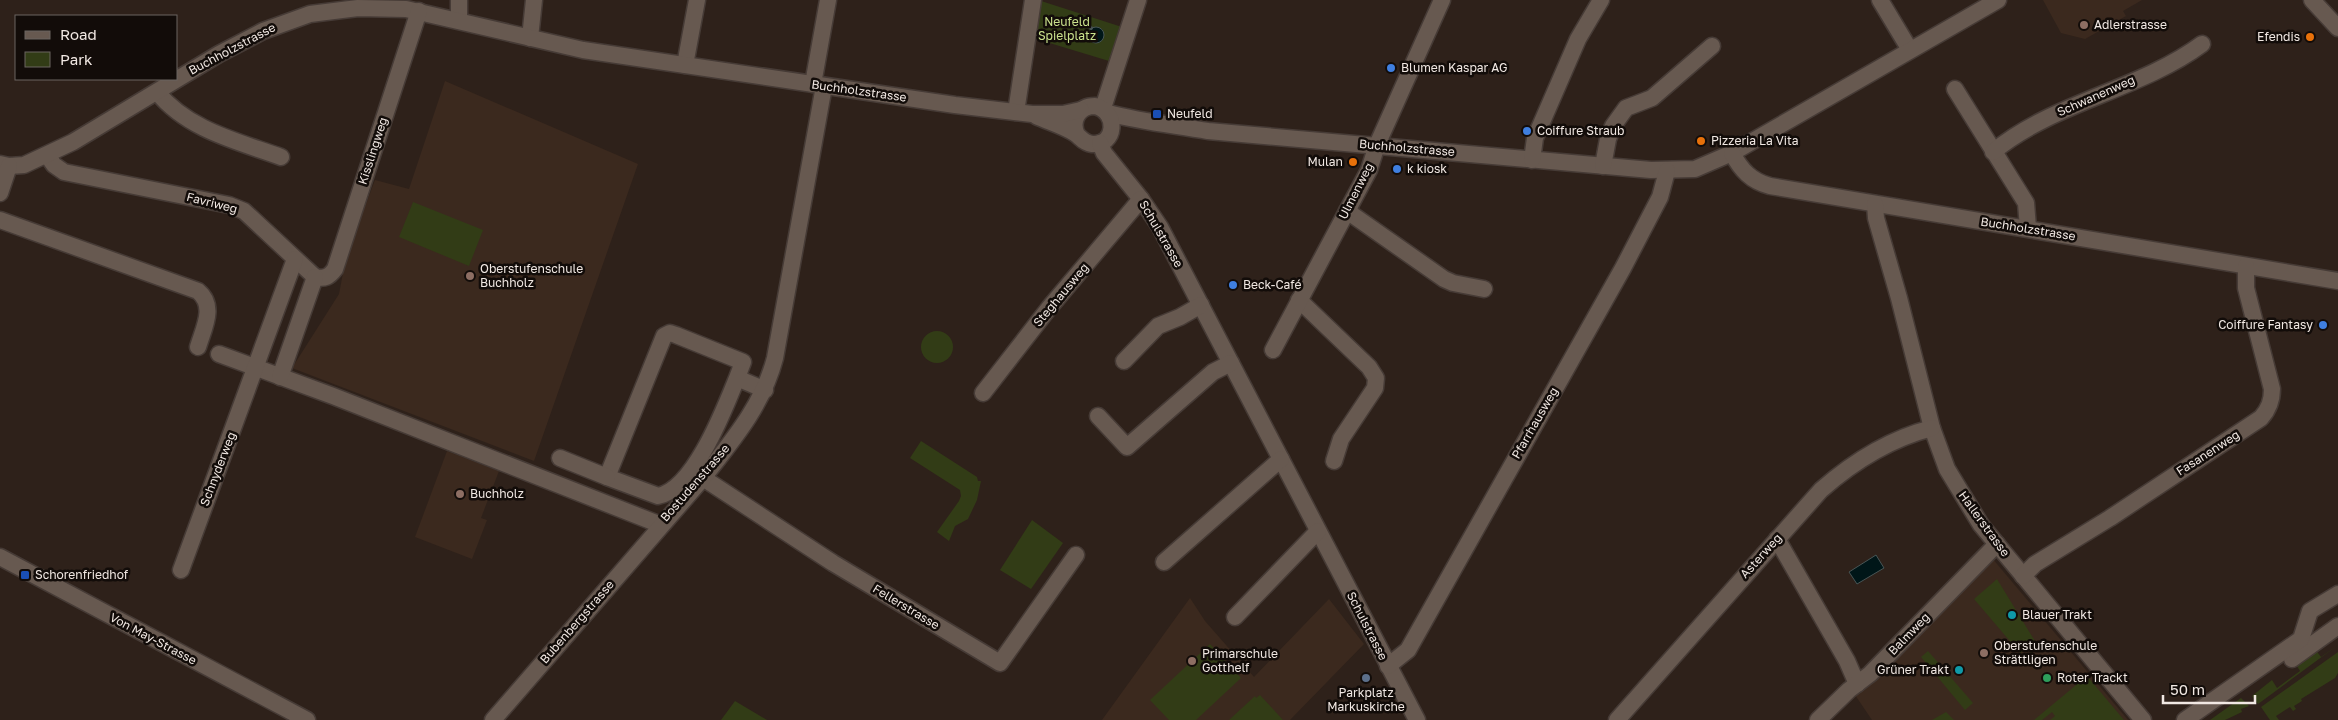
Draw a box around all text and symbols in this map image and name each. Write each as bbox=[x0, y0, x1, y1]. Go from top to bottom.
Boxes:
park label: Neufeld Spielplatz bbox=[1038, 14, 1096, 43]
legend bbox=[15, 15, 178, 80]
place label: Adlerstrasse bbox=[2094, 17, 2167, 32]
street label: Buchholzstrasse bbox=[186, 19, 278, 78]
marker: Adlerstrasse bbox=[2078, 19, 2090, 31]
text: Road bbox=[60, 25, 97, 43]
place label: Efendis bbox=[2257, 29, 2300, 44]
marker: Efendis bbox=[2304, 31, 2316, 43]
text: Park bbox=[60, 50, 93, 68]
place label: Blumen Kaspar AG bbox=[1401, 60, 1508, 75]
marker: Blumen Kaspar AG bbox=[1385, 62, 1397, 74]
street label: Schwanenweg bbox=[2055, 72, 2137, 119]
street label: Buchholzstrasse bbox=[810, 76, 908, 105]
place label: Neufeld bbox=[1167, 106, 1213, 121]
marker: Neufeld bbox=[1151, 108, 1163, 120]
street label: Kisslingweg bbox=[355, 115, 390, 186]
place label: Coiffure Straub bbox=[1537, 123, 1624, 138]
marker: Coiffure Straub bbox=[1521, 125, 1533, 137]
place label: Pizzeria La Vita bbox=[1711, 133, 1799, 148]
marker: Pizzeria La Vita bbox=[1695, 135, 1707, 147]
street label: Buchholzstrasse bbox=[1359, 136, 1456, 159]
place label: Mulan bbox=[1307, 154, 1343, 169]
marker: Mulan bbox=[1347, 156, 1359, 168]
street label: Ulmenweg bbox=[1335, 160, 1376, 222]
place label: k kiosk bbox=[1407, 161, 1447, 176]
marker: k kiosk bbox=[1391, 163, 1403, 175]
street label: Favriweg bbox=[185, 189, 239, 216]
street label: Schulstrasse bbox=[1136, 198, 1187, 270]
street label: Buchholzstrasse bbox=[1979, 214, 2077, 243]
street label: Steghausweg bbox=[1030, 260, 1092, 329]
place label: Oberstufenschule Buchholz bbox=[480, 261, 583, 290]
marker: Oberstufenschule Buchholz bbox=[464, 270, 476, 282]
place label: Beck-Café bbox=[1243, 277, 1302, 292]
marker: Beck-Café bbox=[1227, 279, 1239, 291]
place label: Coiffure Fantasy bbox=[2218, 317, 2313, 332]
marker: Coiffure Fantasy bbox=[2317, 319, 2329, 331]
street label: Pfarrhausweg bbox=[1508, 384, 1561, 461]
street label: Fasanenweg bbox=[2173, 427, 2242, 479]
street label: Schnyderweg bbox=[196, 430, 239, 508]
street label: Bostudenstrasse bbox=[657, 441, 732, 524]
place label: Buchholz bbox=[470, 486, 524, 501]
marker: Buchholz bbox=[454, 488, 466, 500]
street label: Hallerstrasse bbox=[1956, 488, 2013, 559]
street label: Asterweg bbox=[1737, 530, 1785, 581]
place label: Schorenfriedhof bbox=[35, 567, 129, 582]
marker: Schorenfriedhof bbox=[19, 569, 31, 581]
street label: Bubenbergstrasse bbox=[536, 577, 617, 666]
street label: Fellerstrasse bbox=[870, 581, 942, 632]
street label: Schulstrasse bbox=[1344, 589, 1391, 663]
place label: Blauer Trakt bbox=[2022, 607, 2092, 622]
street label: Von May-Strasse bbox=[107, 609, 199, 668]
street label: Balmweg bbox=[1885, 609, 1932, 658]
marker: Blauer Trakt bbox=[2006, 609, 2018, 621]
place label: Oberstufenschule Strättligen bbox=[1994, 638, 2097, 667]
place label: Primarschule Gotthelf bbox=[1202, 646, 1278, 675]
marker: Oberstufenschule Strättligen bbox=[1978, 647, 1990, 659]
marker: Primarschule Gotthelf bbox=[1186, 655, 1198, 667]
place label: Grüner Trakt bbox=[1877, 662, 1949, 677]
marker: Grüner Trakt bbox=[1953, 664, 1965, 676]
place label: Roter Trackt bbox=[2057, 670, 2128, 685]
marker: Parkplatz Markuskirche bbox=[1360, 672, 1372, 684]
marker: Roter Trackt bbox=[2041, 672, 2053, 684]
scale bar bbox=[2163, 672, 2256, 704]
text: 50 m bbox=[2170, 680, 2205, 698]
place label: Parkplatz Markuskirche bbox=[1327, 685, 1405, 714]

